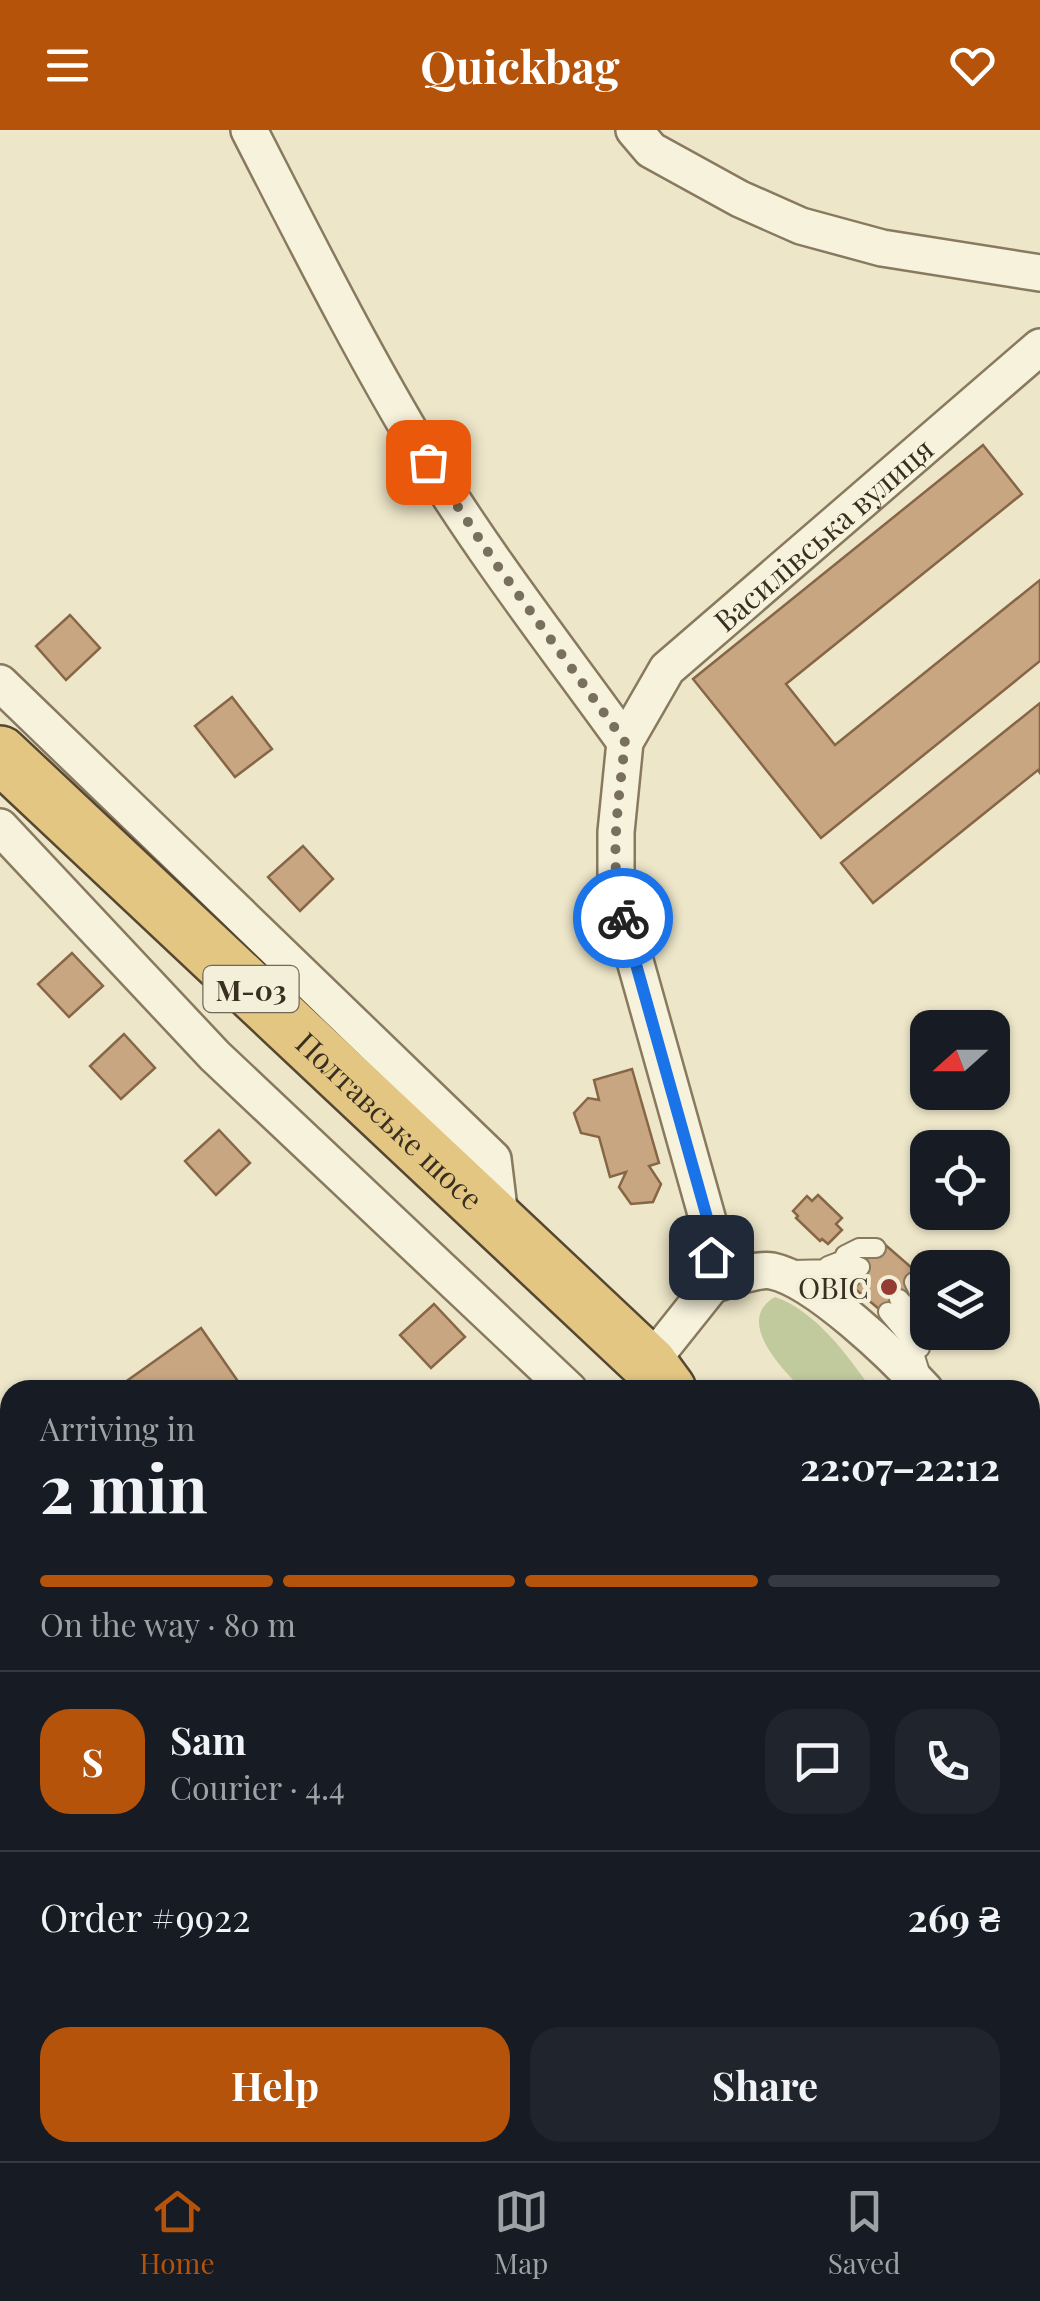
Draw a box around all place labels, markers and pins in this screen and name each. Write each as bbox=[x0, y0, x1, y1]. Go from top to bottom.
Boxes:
pin bbox=[386, 420, 471, 505]
pin bbox=[669, 1215, 754, 1300]
place label: ОВІС bbox=[798, 1267, 869, 1307]
marker: ОВІС bbox=[878, 1276, 900, 1298]

